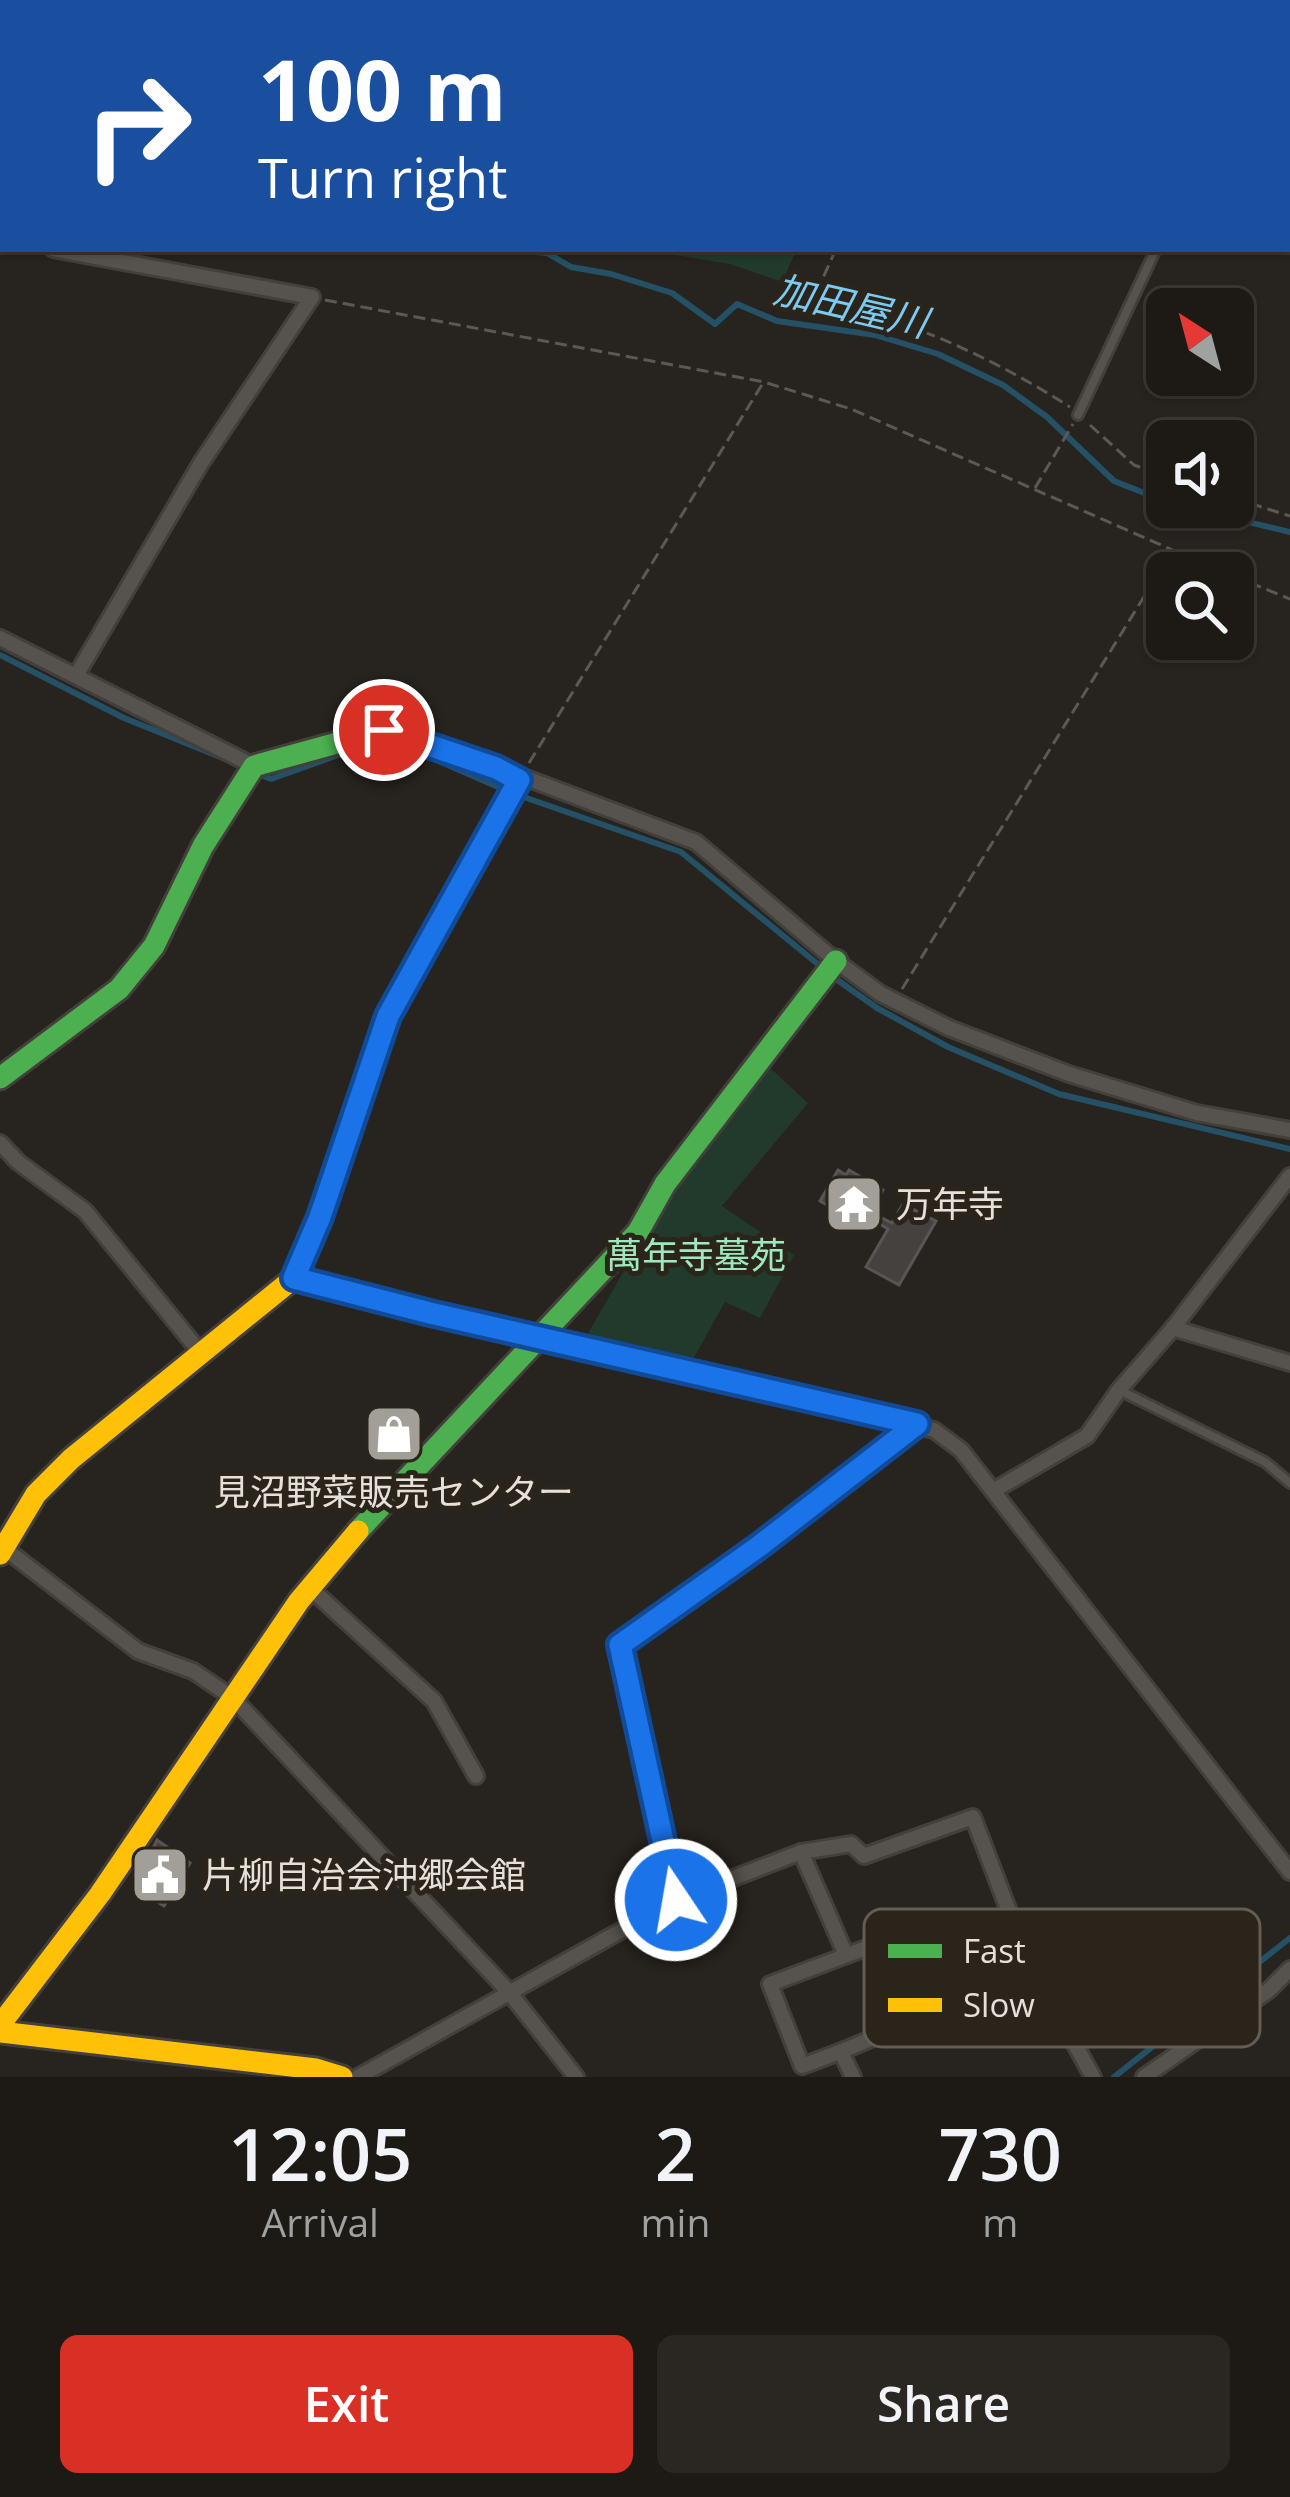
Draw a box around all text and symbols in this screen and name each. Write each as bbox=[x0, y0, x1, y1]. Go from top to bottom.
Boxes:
text: 100 m bbox=[258, 31, 506, 146]
icon: right bbox=[60, 48, 216, 204]
text: Turn right bbox=[258, 140, 507, 214]
water label: 加田屋川 bbox=[769, 261, 937, 349]
north arrow bbox=[1146, 288, 1254, 396]
map controls bbox=[1146, 288, 1254, 660]
button: sound bbox=[1146, 420, 1254, 528]
button: search bbox=[1146, 552, 1254, 660]
pin bbox=[333, 679, 435, 781]
icon: arrive bbox=[351, 697, 417, 763]
temple icon: 万年寺 bbox=[823, 1173, 885, 1235]
place label: 万年寺 bbox=[896, 1179, 1004, 1228]
park label: 萬年寺墓苑 bbox=[606, 1230, 786, 1279]
shop icon: 見沼野菜販売センター bbox=[363, 1403, 425, 1465]
place label: 見沼野菜販売センター bbox=[214, 1467, 574, 1516]
position arrow bbox=[613, 1837, 739, 1963]
public building icon: 片柳自治会沖郷会館 bbox=[129, 1844, 191, 1906]
place label: 片柳自治会沖郷会館 bbox=[202, 1850, 526, 1899]
legend bbox=[864, 1909, 1260, 2047]
text: Fast bbox=[963, 1928, 1026, 1973]
text: Slow bbox=[963, 1982, 1035, 2027]
text: 12:05 bbox=[228, 2104, 412, 2202]
text: 2 bbox=[655, 2104, 696, 2202]
text: 730 bbox=[938, 2104, 1062, 2202]
text: Arrival bbox=[262, 2195, 379, 2248]
text: min bbox=[641, 2195, 710, 2248]
text: m bbox=[982, 2195, 1018, 2248]
button: Exit bbox=[60, 2335, 633, 2473]
button: Share bbox=[657, 2335, 1230, 2473]

